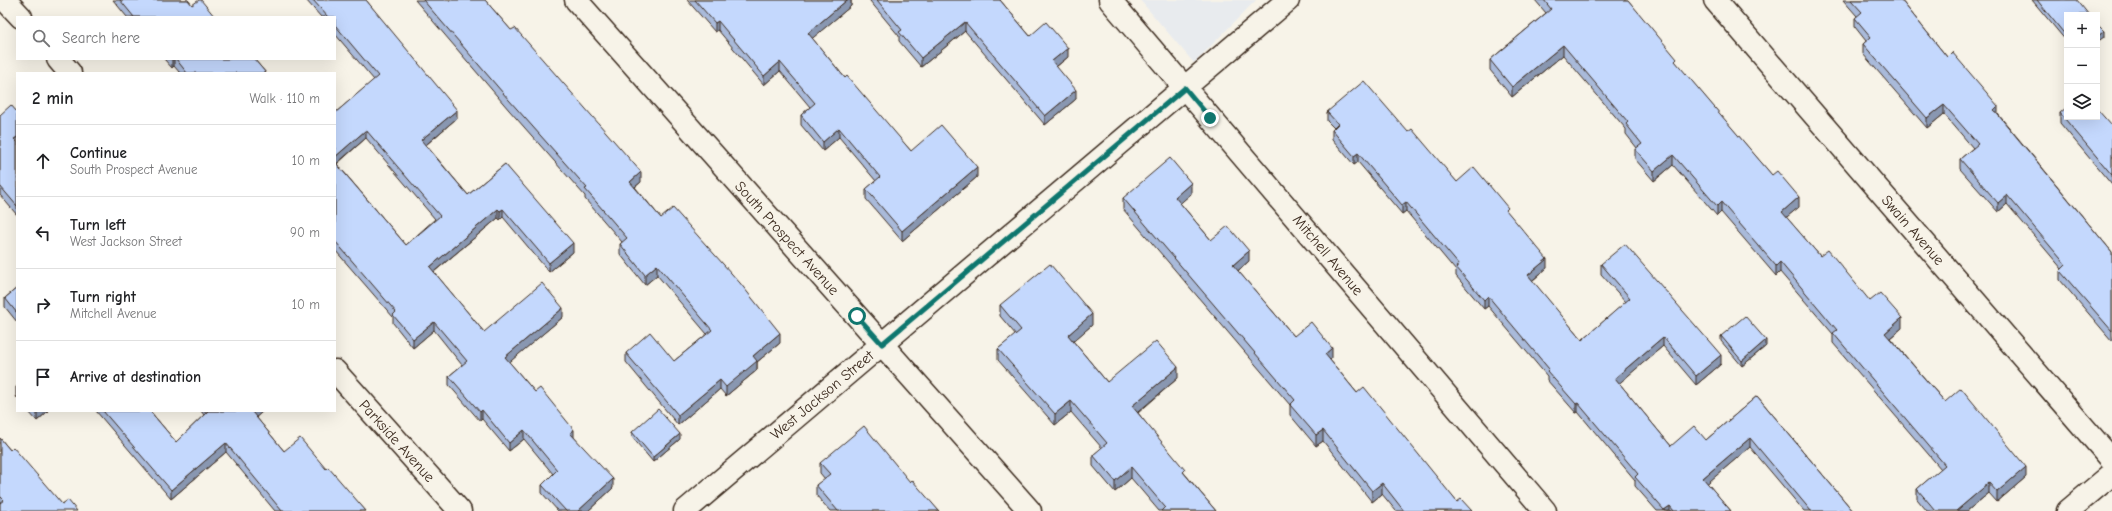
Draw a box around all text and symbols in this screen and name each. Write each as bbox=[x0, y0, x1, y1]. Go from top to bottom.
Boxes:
map controls bbox=[2064, 12, 2100, 120]
button: + bbox=[2064, 12, 2100, 48]
search box bbox=[16, 16, 336, 60]
icon: search bbox=[30, 27, 52, 49]
text: Search here bbox=[62, 29, 140, 47]
button: − bbox=[2064, 48, 2100, 84]
button: layers bbox=[2064, 84, 2100, 120]
text: 2 min bbox=[32, 89, 73, 108]
text: Walk · 110 m bbox=[249, 91, 320, 106]
route end bbox=[1201, 109, 1219, 127]
text: Continue bbox=[70, 144, 127, 162]
icon: ahead bbox=[32, 150, 54, 172]
text: 10 m bbox=[292, 153, 320, 168]
text: South Prospect Avenue bbox=[70, 162, 197, 177]
street label: South Prospect Avenue bbox=[731, 177, 843, 299]
street label: Swain Avenue bbox=[1878, 191, 1949, 269]
street label: Mitchell Avenue bbox=[1289, 211, 1367, 299]
text: Turn left bbox=[70, 216, 126, 234]
icon: left bbox=[32, 222, 54, 244]
text: 90 m bbox=[290, 225, 320, 240]
text: West Jackson Street bbox=[70, 234, 182, 249]
text: Turn right bbox=[70, 288, 136, 306]
icon: right bbox=[32, 294, 54, 316]
text: 10 m bbox=[292, 297, 320, 312]
text: Mitchell Avenue bbox=[70, 306, 157, 321]
route start bbox=[848, 307, 866, 325]
street label: West Jackson Street bbox=[767, 346, 878, 443]
icon: arrive bbox=[32, 366, 54, 388]
text: Arrive at destination bbox=[70, 368, 201, 386]
street label: Parkside Avenue bbox=[355, 396, 439, 486]

